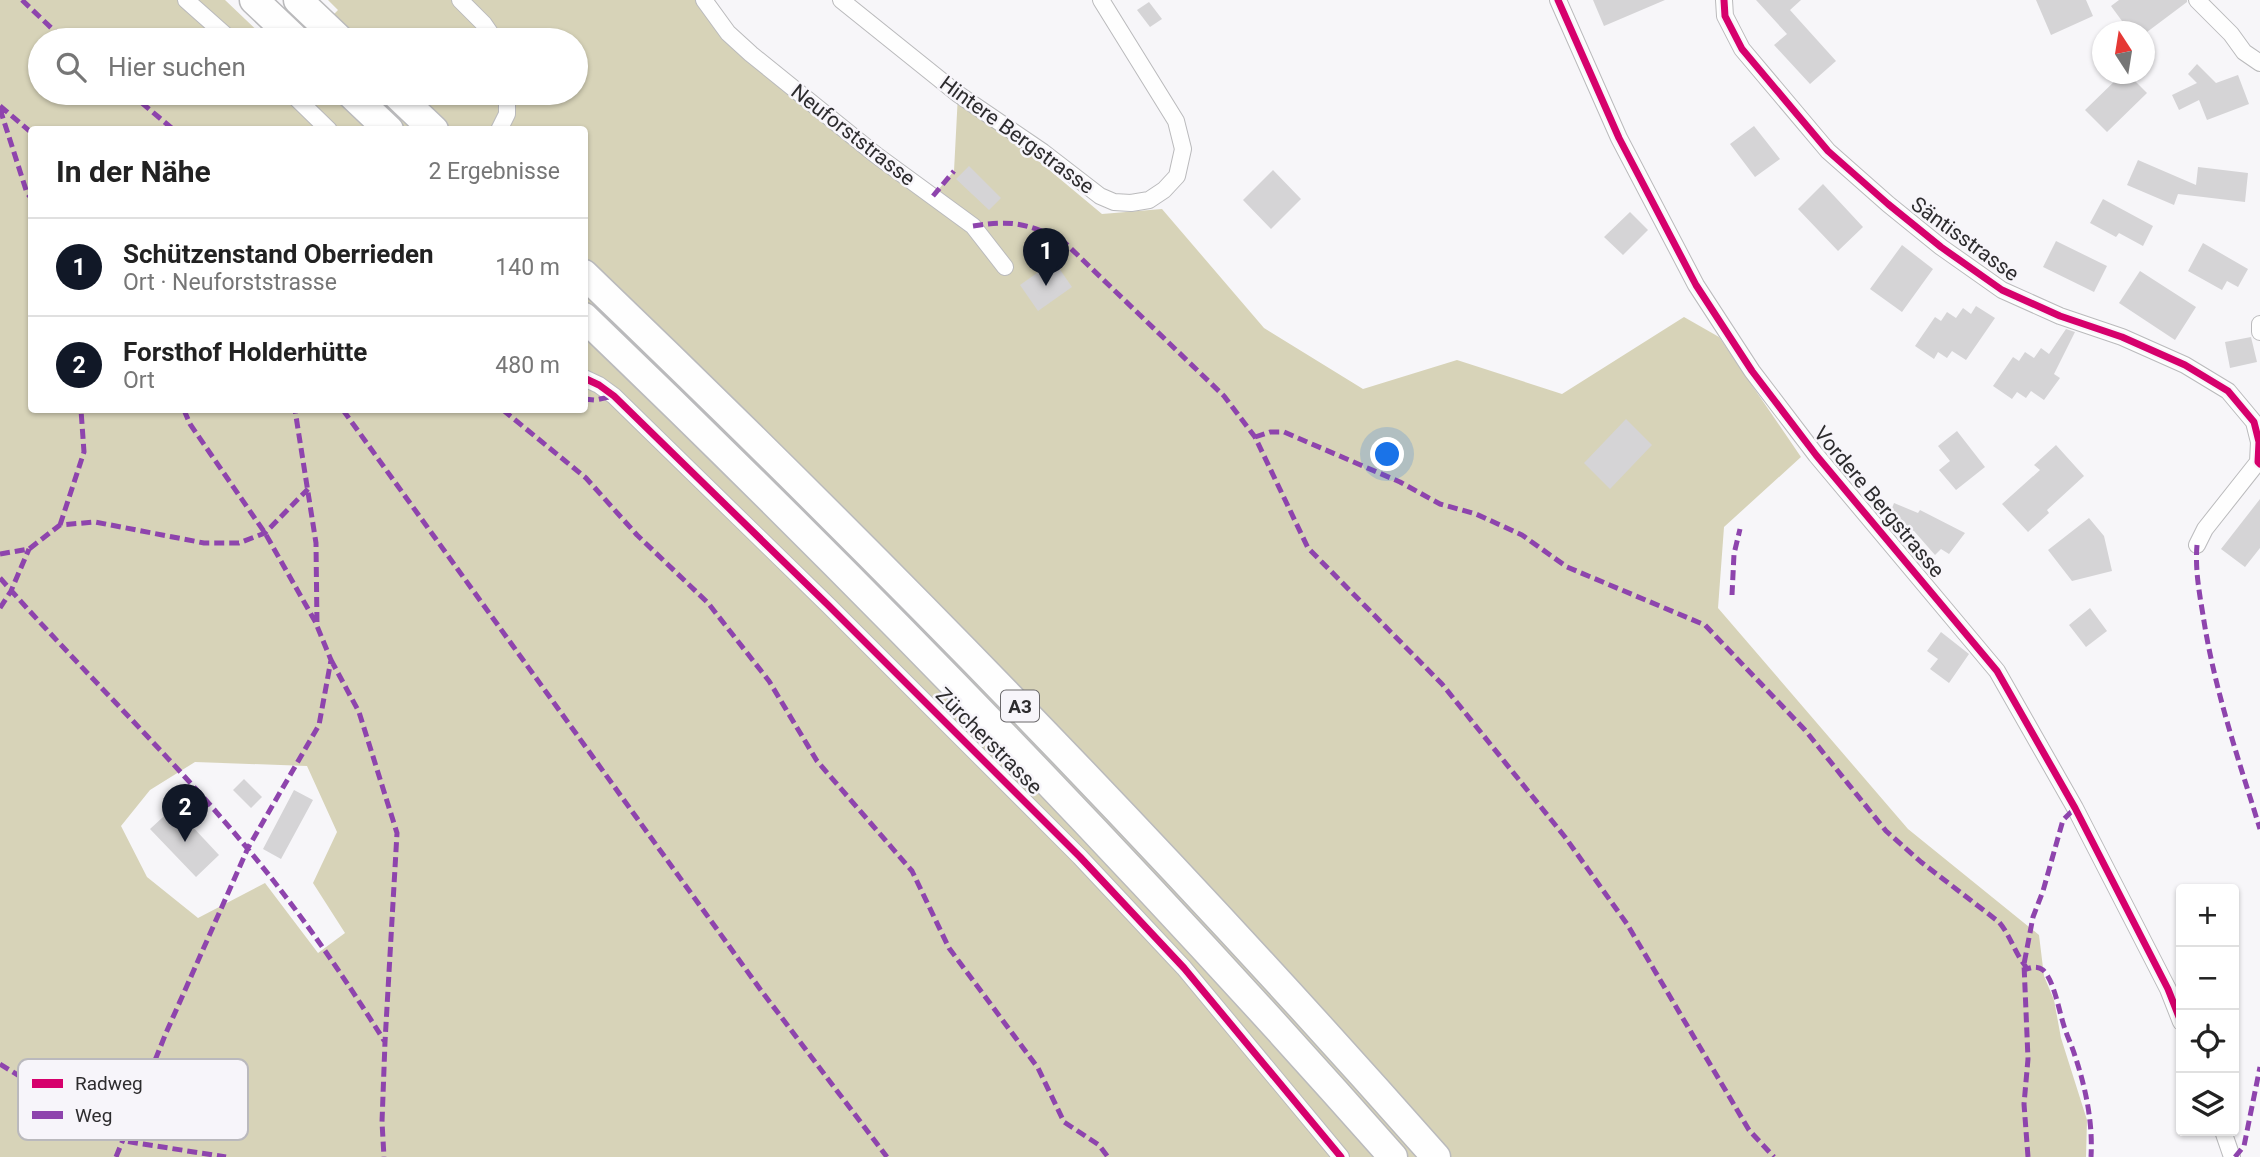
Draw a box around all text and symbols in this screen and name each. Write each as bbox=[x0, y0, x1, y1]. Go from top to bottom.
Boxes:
north arrow bbox=[2092, 21, 2155, 84]
search box bbox=[28, 28, 588, 105]
icon: search bbox=[52, 48, 90, 86]
text: Hier suchen bbox=[108, 52, 246, 82]
street label: Hintere Bergstrasse bbox=[935, 71, 1099, 199]
street label: Neuforststrasse bbox=[786, 79, 920, 191]
text: In der Nähe bbox=[56, 154, 211, 189]
text: 2 Ergebnisse bbox=[428, 158, 560, 185]
street label: Säntisstrasse bbox=[1907, 192, 2023, 286]
pin: 1 bbox=[1023, 228, 1069, 286]
text: Schützenstand Oberrieden bbox=[123, 239, 434, 269]
text: 1 bbox=[72, 254, 86, 281]
text: 140 m bbox=[495, 254, 560, 281]
text: Ort · Neuforststrasse bbox=[123, 269, 337, 296]
text: Forsthof Holderhütte bbox=[123, 337, 367, 367]
text: 2 bbox=[72, 352, 86, 379]
text: 480 m bbox=[495, 352, 560, 379]
text: Ort bbox=[123, 367, 155, 394]
street label: Vordere Bergstrasse bbox=[1809, 422, 1949, 582]
your location bbox=[1370, 437, 1404, 471]
street label: Zürcherstrasse bbox=[931, 683, 1047, 799]
road number: A3 bbox=[1001, 691, 1039, 722]
pin: 2 bbox=[162, 784, 208, 842]
map controls bbox=[2176, 884, 2239, 1136]
button: + bbox=[2176, 884, 2239, 947]
button: − bbox=[2176, 947, 2239, 1010]
button: locate bbox=[2176, 1010, 2239, 1073]
legend bbox=[18, 1059, 248, 1140]
text: Radweg bbox=[75, 1072, 143, 1095]
button: layers bbox=[2176, 1073, 2239, 1136]
text: Weg bbox=[75, 1104, 112, 1127]

